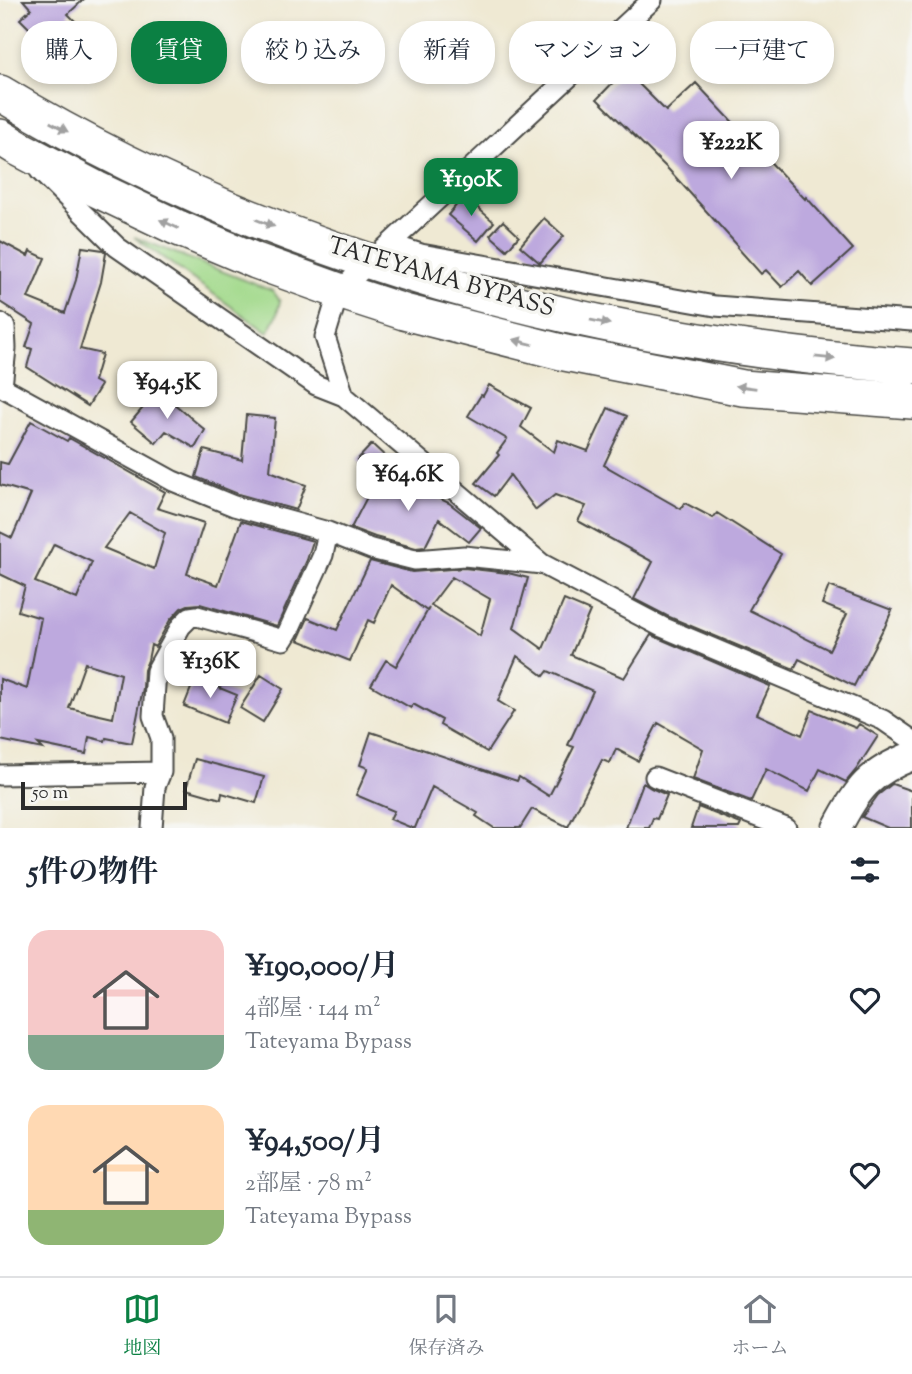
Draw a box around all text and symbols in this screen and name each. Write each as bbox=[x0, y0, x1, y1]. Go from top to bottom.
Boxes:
chip: 購入 bbox=[21, 21, 117, 84]
chip: 賃貸 bbox=[131, 21, 227, 84]
chip: 絞り込み bbox=[241, 21, 385, 84]
chip: 新着 bbox=[399, 21, 495, 84]
chip: マンション bbox=[509, 21, 676, 84]
chip: 一戸建て bbox=[690, 21, 834, 84]
one-way arrow bbox=[49, 121, 69, 132]
pin: ¥222K bbox=[682, 122, 780, 181]
text: ¥222K bbox=[699, 127, 763, 160]
pin: ¥190K bbox=[422, 158, 520, 218]
text: ¥190K bbox=[440, 164, 502, 197]
one-way arrow bbox=[159, 218, 179, 229]
one-way arrow bbox=[254, 218, 275, 229]
street label: TATEYAMA BYPASS bbox=[324, 229, 558, 327]
one-way arrow bbox=[589, 316, 611, 327]
one-way arrow bbox=[512, 336, 534, 347]
one-way arrow bbox=[814, 353, 836, 364]
pin: ¥94.5K bbox=[110, 362, 224, 421]
text: ¥94.5K bbox=[133, 367, 201, 400]
one-way arrow bbox=[735, 382, 757, 393]
pin: ¥64.6K bbox=[351, 454, 465, 513]
text: ¥64.6K bbox=[372, 459, 444, 492]
pin: ¥136K bbox=[161, 640, 259, 700]
text: ¥136K bbox=[180, 646, 240, 679]
scale bar bbox=[21, 779, 187, 811]
text: 50 m bbox=[32, 780, 68, 807]
icon: filters bbox=[846, 851, 884, 889]
text: 5件の物件 bbox=[28, 852, 158, 895]
text: ¥190,000/月 bbox=[245, 946, 399, 989]
icon: home bbox=[84, 958, 168, 1042]
icon: heart bbox=[846, 981, 884, 1019]
text: 4部屋 · 144 m² bbox=[245, 993, 381, 1026]
text: Tateyama Bypass bbox=[245, 1026, 412, 1059]
text: ¥94,500/月 bbox=[245, 1121, 385, 1164]
icon: home bbox=[84, 1133, 168, 1217]
icon: heart bbox=[846, 1156, 884, 1194]
text: 2部屋 · 78 m² bbox=[245, 1168, 372, 1201]
text: Tateyama Bypass bbox=[245, 1201, 412, 1234]
tab: 地図 bbox=[123, 1290, 162, 1363]
tab: 保存済み bbox=[408, 1290, 485, 1363]
tab: ホーム bbox=[731, 1290, 789, 1363]

